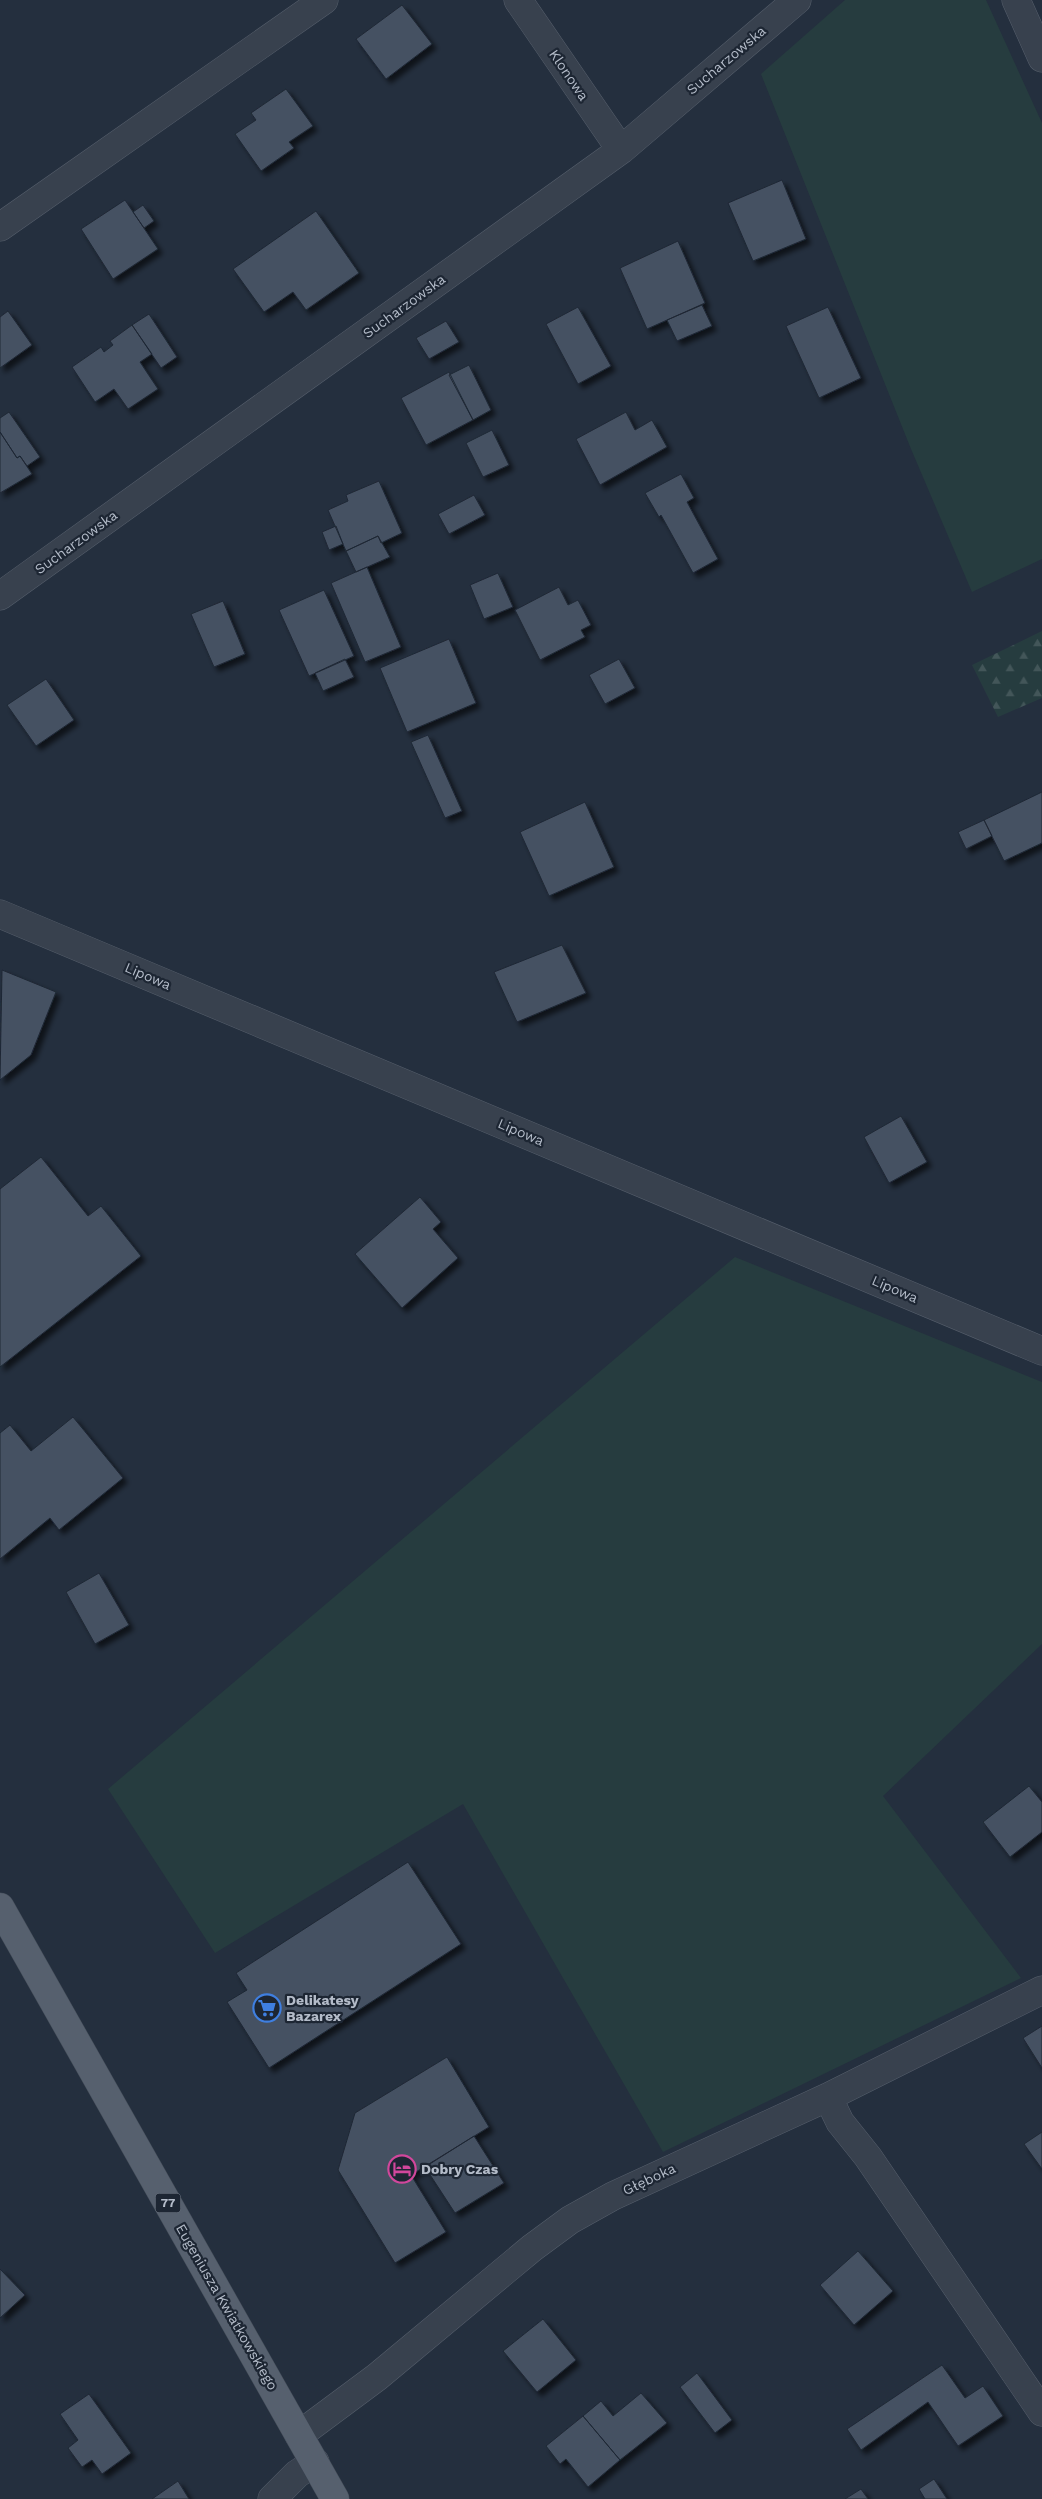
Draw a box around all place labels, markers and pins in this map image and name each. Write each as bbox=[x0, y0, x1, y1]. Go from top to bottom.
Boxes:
place label: Delikatesy Bazarex bbox=[286, 1992, 359, 2024]
supermarket icon: Delikatesy Bazarex bbox=[252, 1993, 282, 2023]
hotel icon: Dobry Czas bbox=[387, 2154, 417, 2184]
place label: Dobry Czas bbox=[421, 2161, 499, 2177]

